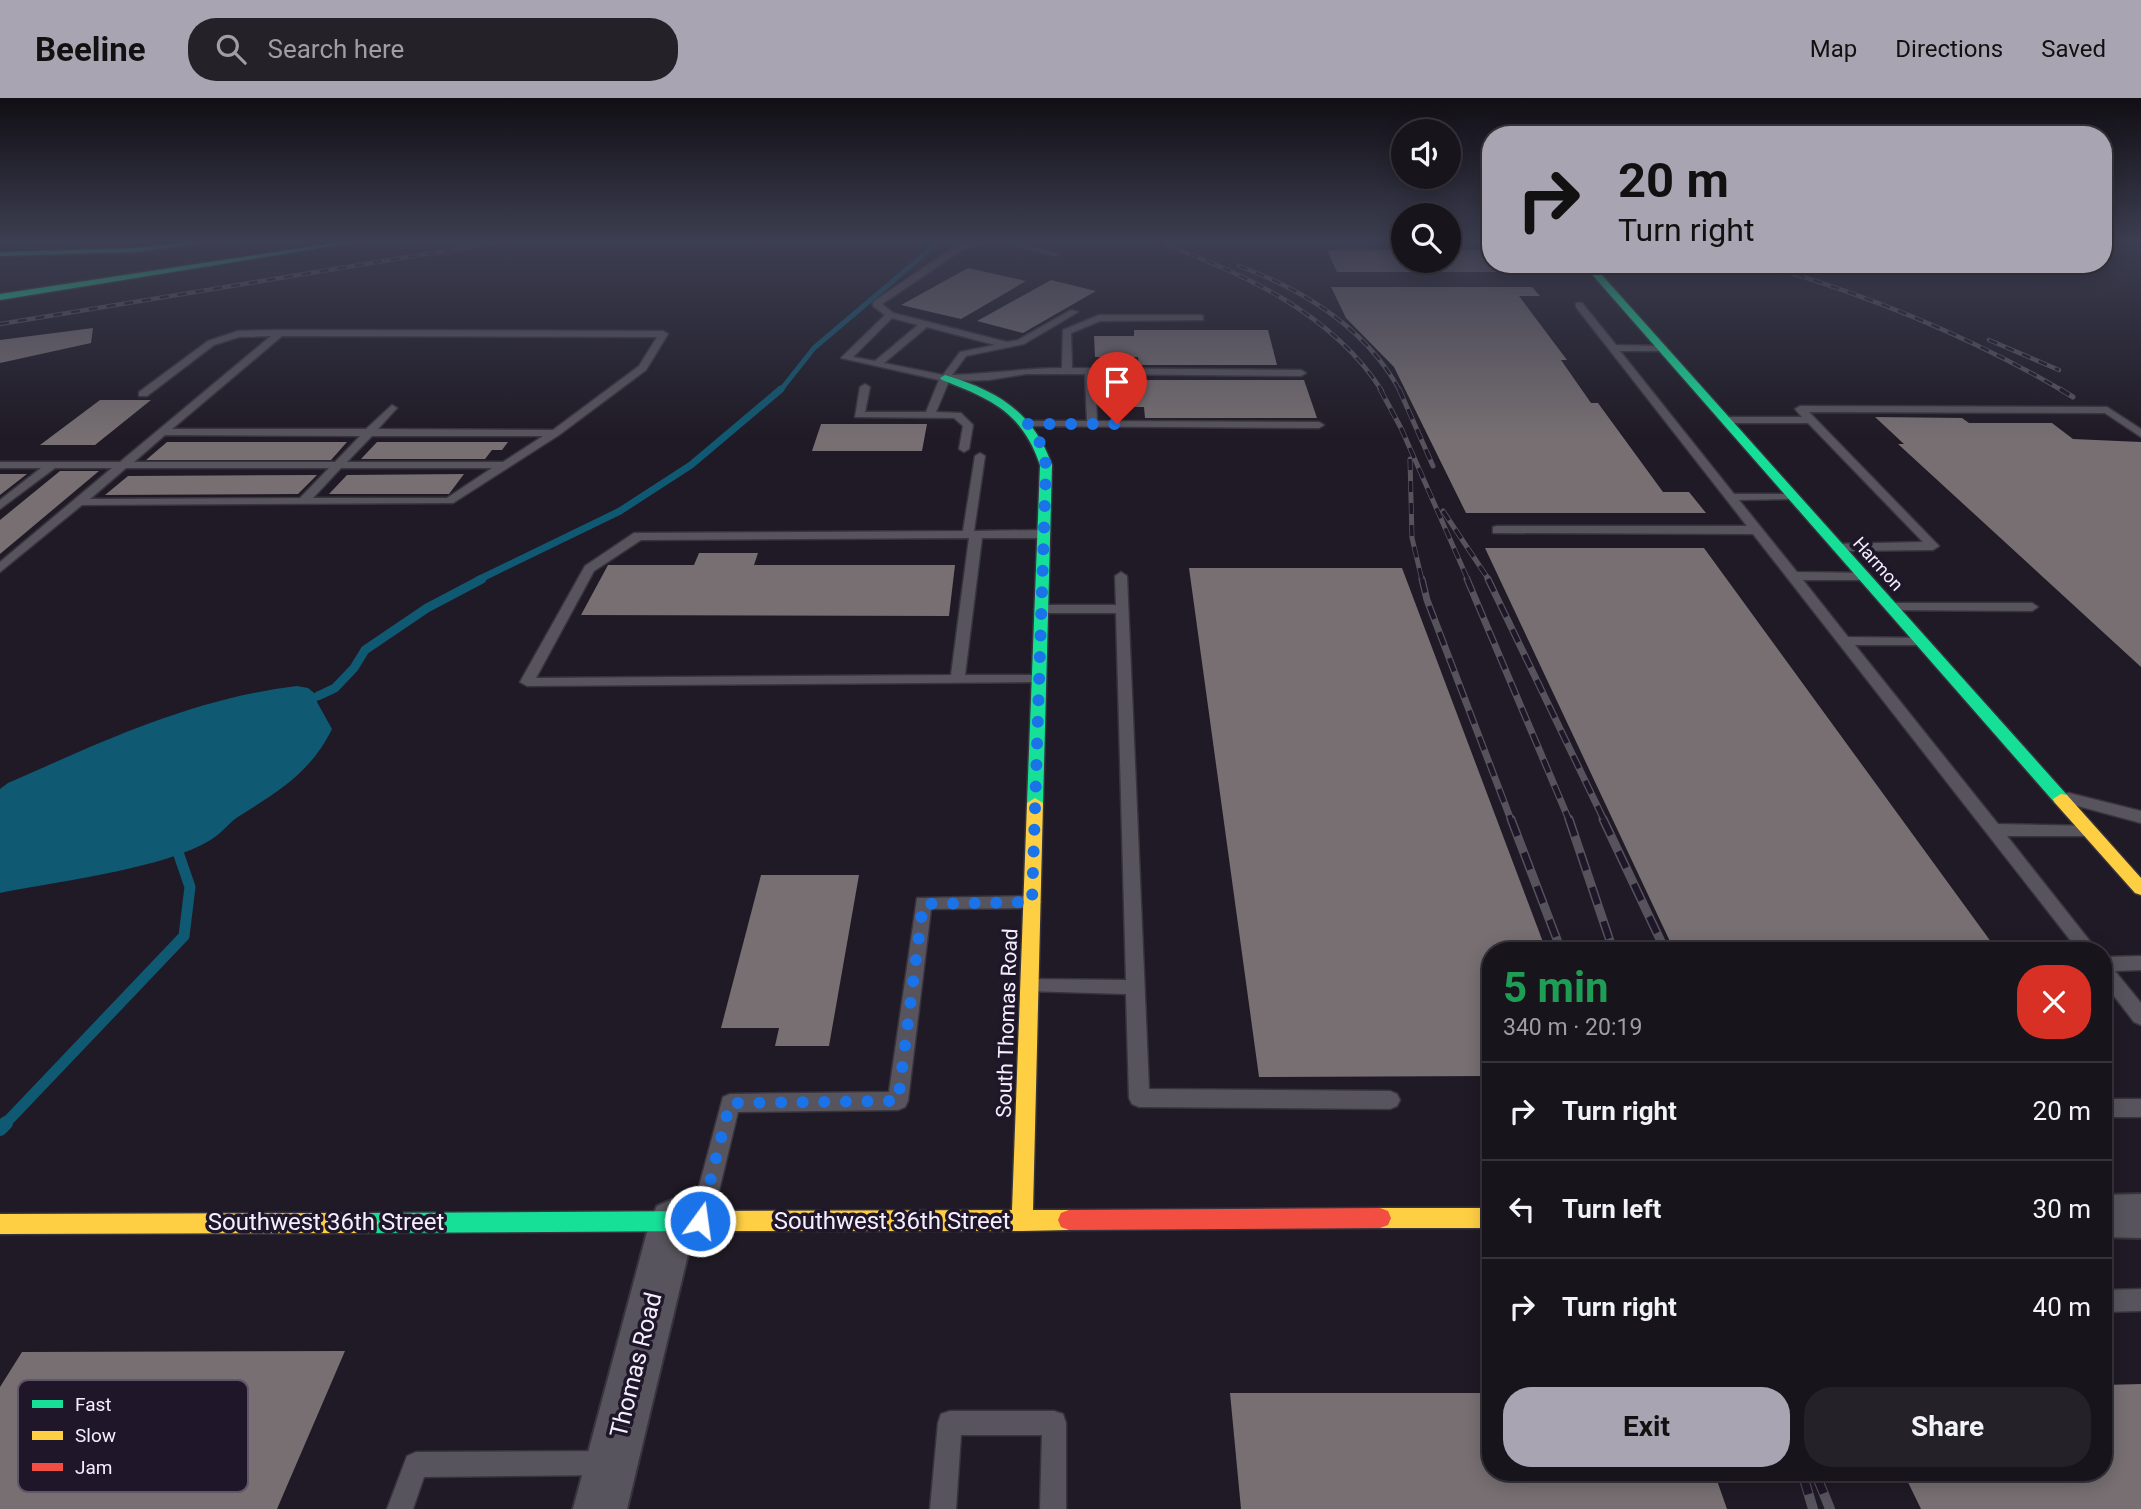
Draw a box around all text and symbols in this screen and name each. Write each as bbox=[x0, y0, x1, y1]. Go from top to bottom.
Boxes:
search box bbox=[188, 18, 678, 81]
text: Beeline bbox=[35, 30, 146, 69]
icon: search bbox=[212, 30, 250, 68]
text: Search here bbox=[268, 34, 404, 64]
text: Map bbox=[1810, 35, 1857, 63]
text: Directions bbox=[1895, 35, 2003, 63]
text: Saved bbox=[2041, 35, 2106, 63]
map controls bbox=[1391, 119, 1461, 273]
button: sound bbox=[1391, 119, 1461, 189]
text: 20 m bbox=[1618, 152, 1729, 209]
icon: right bbox=[1503, 154, 1594, 245]
button: search bbox=[1391, 203, 1461, 273]
text: Turn right bbox=[1618, 211, 1754, 249]
pin bbox=[1087, 352, 1147, 424]
icon: arrive bbox=[1098, 363, 1136, 401]
street label: Harmon bbox=[1849, 533, 1908, 595]
street label: South Thomas Road bbox=[992, 928, 1022, 1118]
text: 5 min bbox=[1503, 963, 1609, 1012]
button: close bbox=[2017, 965, 2091, 1039]
text: 340 m · 20:19 bbox=[1503, 1014, 1642, 1041]
icon: right bbox=[1503, 1092, 1541, 1130]
text: Turn right bbox=[1562, 1096, 1677, 1126]
text: 20 m bbox=[2033, 1096, 2091, 1126]
position arrow bbox=[663, 1184, 737, 1258]
icon: left bbox=[1503, 1190, 1541, 1228]
text: Turn left bbox=[1562, 1194, 1661, 1224]
text: 30 m bbox=[2033, 1194, 2091, 1224]
street label: Southwest 36th Street bbox=[774, 1207, 1010, 1235]
street label: Southwest 36th Street bbox=[208, 1208, 444, 1236]
icon: right bbox=[1503, 1288, 1541, 1326]
street label: Thomas Road bbox=[604, 1289, 668, 1441]
text: Turn right bbox=[1562, 1292, 1677, 1322]
text: 40 m bbox=[2033, 1292, 2091, 1322]
legend bbox=[18, 1380, 248, 1492]
button: Exit bbox=[1503, 1387, 1790, 1467]
button: Share bbox=[1804, 1387, 2091, 1467]
text: Fast bbox=[75, 1393, 112, 1416]
text: Slow bbox=[75, 1424, 116, 1447]
text: Jam bbox=[75, 1456, 112, 1479]

